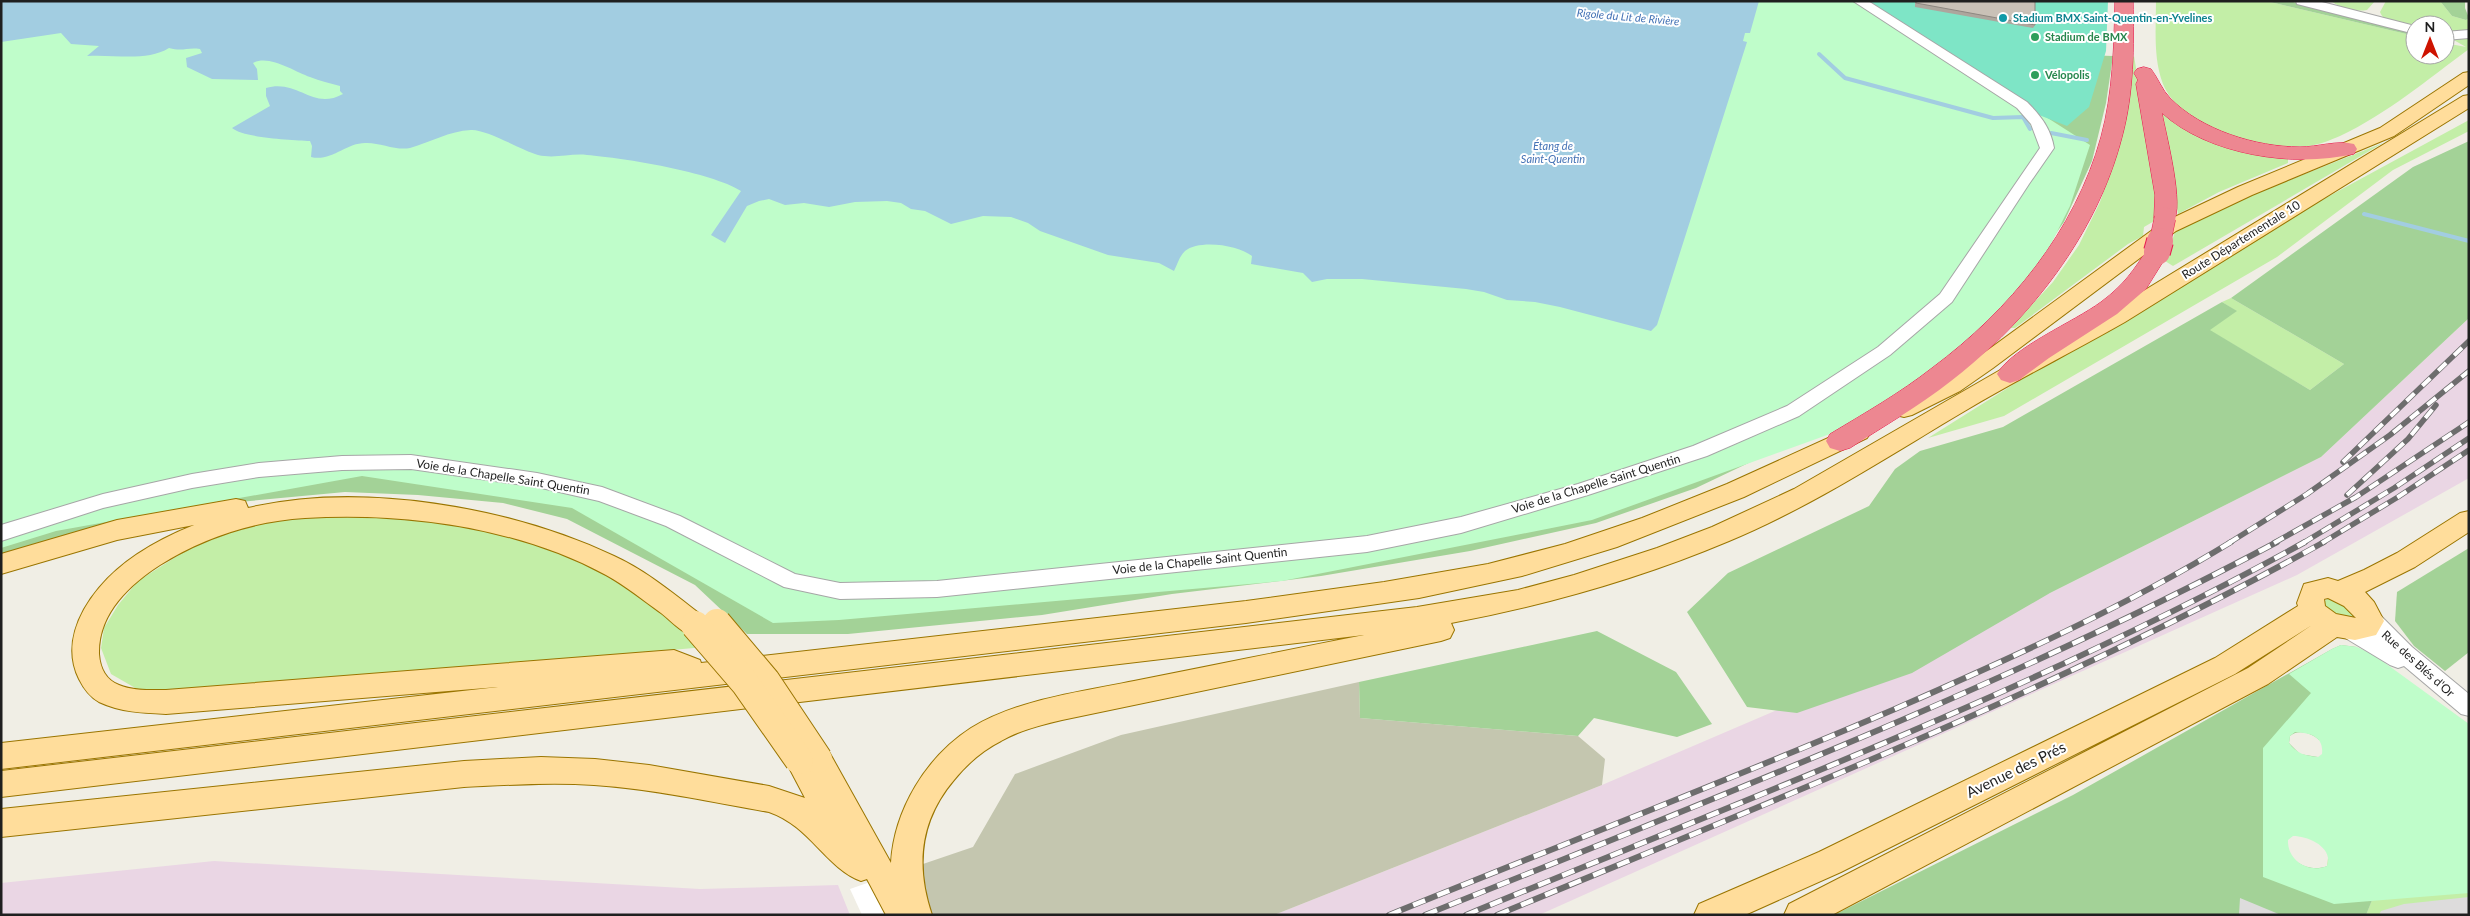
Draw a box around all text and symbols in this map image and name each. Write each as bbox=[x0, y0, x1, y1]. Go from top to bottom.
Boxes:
water label: Rigole du Lit de Rivière bbox=[1576, 6, 1680, 27]
place label: Stadium BMX Saint-Quentin-en-Yvelines bbox=[2013, 11, 2212, 24]
marker: Stadium BMX Saint-Quentin-en-Yvelines bbox=[1997, 12, 2009, 24]
north arrow bbox=[2405, 15, 2455, 65]
text: N bbox=[2425, 18, 2435, 35]
place label: Stadium de BMX bbox=[2045, 30, 2128, 43]
marker: Stadium de BMX bbox=[2029, 31, 2041, 43]
place label: Vélopolis bbox=[2044, 68, 2090, 81]
marker: Vélopolis bbox=[2029, 69, 2041, 81]
water label: Étang de Saint-Quentin bbox=[1521, 139, 1585, 165]
street label: Route Départementale 10 bbox=[2179, 197, 2303, 282]
street label: Voie de la Chapelle Saint Quentin bbox=[1510, 451, 1682, 516]
street label: Voie de la Chapelle Saint Quentin bbox=[415, 455, 591, 498]
street label: Voie de la Chapelle Saint Quentin bbox=[1112, 544, 1288, 577]
street label: Rue des Blés d'Or bbox=[2379, 627, 2458, 701]
street label: Avenue des Prés bbox=[1963, 737, 2068, 801]

